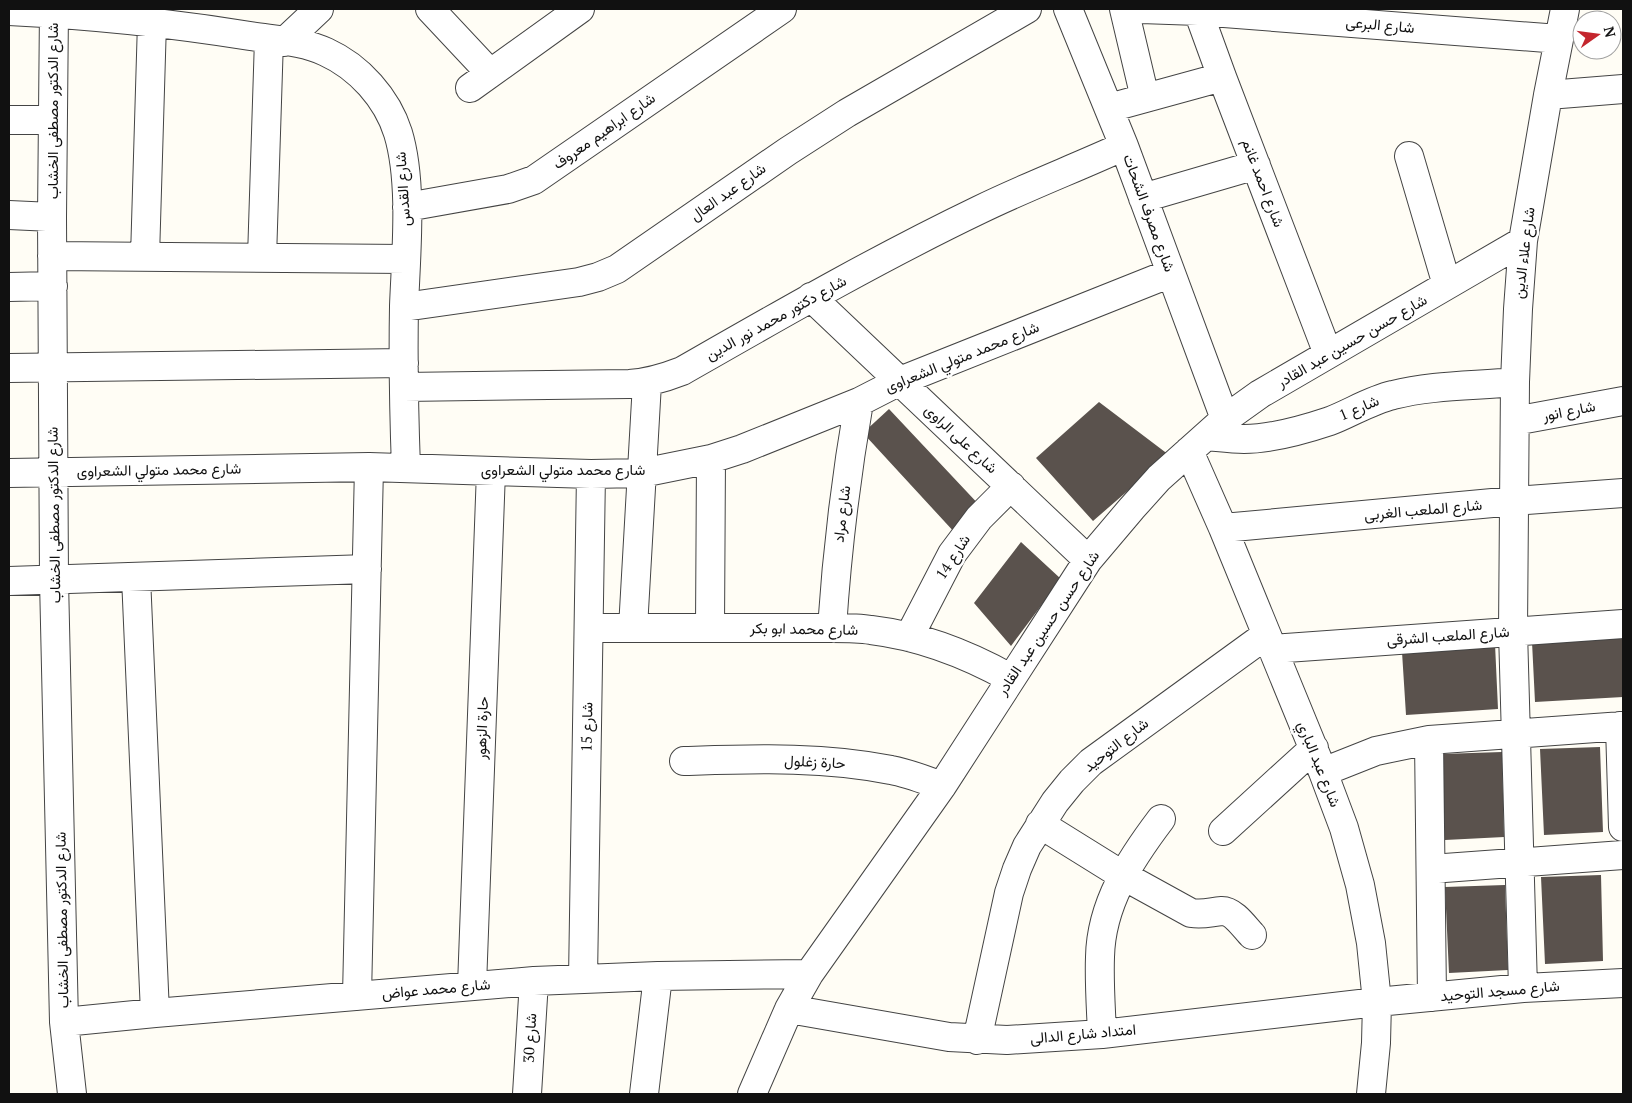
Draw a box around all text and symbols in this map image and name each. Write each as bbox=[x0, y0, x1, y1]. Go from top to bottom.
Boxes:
north arrow bbox=[1572, 10, 1622, 60]
street label: شارع البرعى bbox=[1345, 11, 1415, 39]
street label: شارع الدكتور مصطفى الخشاب bbox=[42, 23, 64, 199]
text: N bbox=[1600, 24, 1621, 40]
street label: شارع ابراهيم معروف bbox=[548, 87, 660, 175]
street label: شارع احمد غانم bbox=[1236, 136, 1290, 231]
street label: شارع القدس bbox=[389, 151, 417, 227]
street label: شارع مصرف الشحات bbox=[1117, 151, 1181, 275]
street label: شارع عبد العال bbox=[685, 158, 771, 226]
street label: شارع علاء الدين bbox=[1507, 206, 1541, 300]
street label: شارع دكتور محمد نور الدين bbox=[701, 270, 851, 366]
street label: شارع حسن حسين عبد القادر bbox=[1272, 289, 1431, 394]
street label: شارع محمد متولي الشعراوى bbox=[882, 316, 1043, 400]
street label: شارع 1 bbox=[1335, 390, 1383, 426]
street label: شارع انور bbox=[1540, 395, 1597, 427]
street label: شارع على الراوى bbox=[919, 399, 1003, 479]
street label: شارع الدكتور مصطفى الخشاب bbox=[41, 426, 67, 603]
street label: شارع محمد متولي الشعراوى bbox=[77, 458, 242, 484]
street label: شارع محمد متولي الشعراوى bbox=[481, 459, 645, 483]
street label: شارع مراد bbox=[828, 484, 856, 544]
street label: شارع الملعب الغربى bbox=[1363, 494, 1483, 526]
street label: شارع 14 bbox=[930, 530, 976, 584]
street label: شارع حسن حسين عبد القادر bbox=[991, 546, 1105, 701]
street label: شارع محمد ابو بكر bbox=[749, 617, 859, 641]
street label: شارع الملعب الشرقى bbox=[1386, 621, 1510, 651]
street label: حارة الزهور bbox=[470, 696, 492, 761]
street label: شارع 15 bbox=[576, 702, 598, 752]
street label: شارع التوحيد bbox=[1079, 712, 1153, 777]
street label: شارع عبد الباري bbox=[1290, 718, 1346, 811]
street label: حارة زغلول bbox=[784, 749, 846, 773]
street label: شارع الدكتور مصطفى الخشاب bbox=[49, 831, 75, 1008]
street label: شارع محمد عواض bbox=[381, 973, 491, 1005]
street label: شارع مسجد التوحيد bbox=[1439, 975, 1561, 1007]
street label: شارع 30 bbox=[518, 1012, 542, 1063]
street label: امتداد شارع الدالى bbox=[1029, 1018, 1137, 1050]

